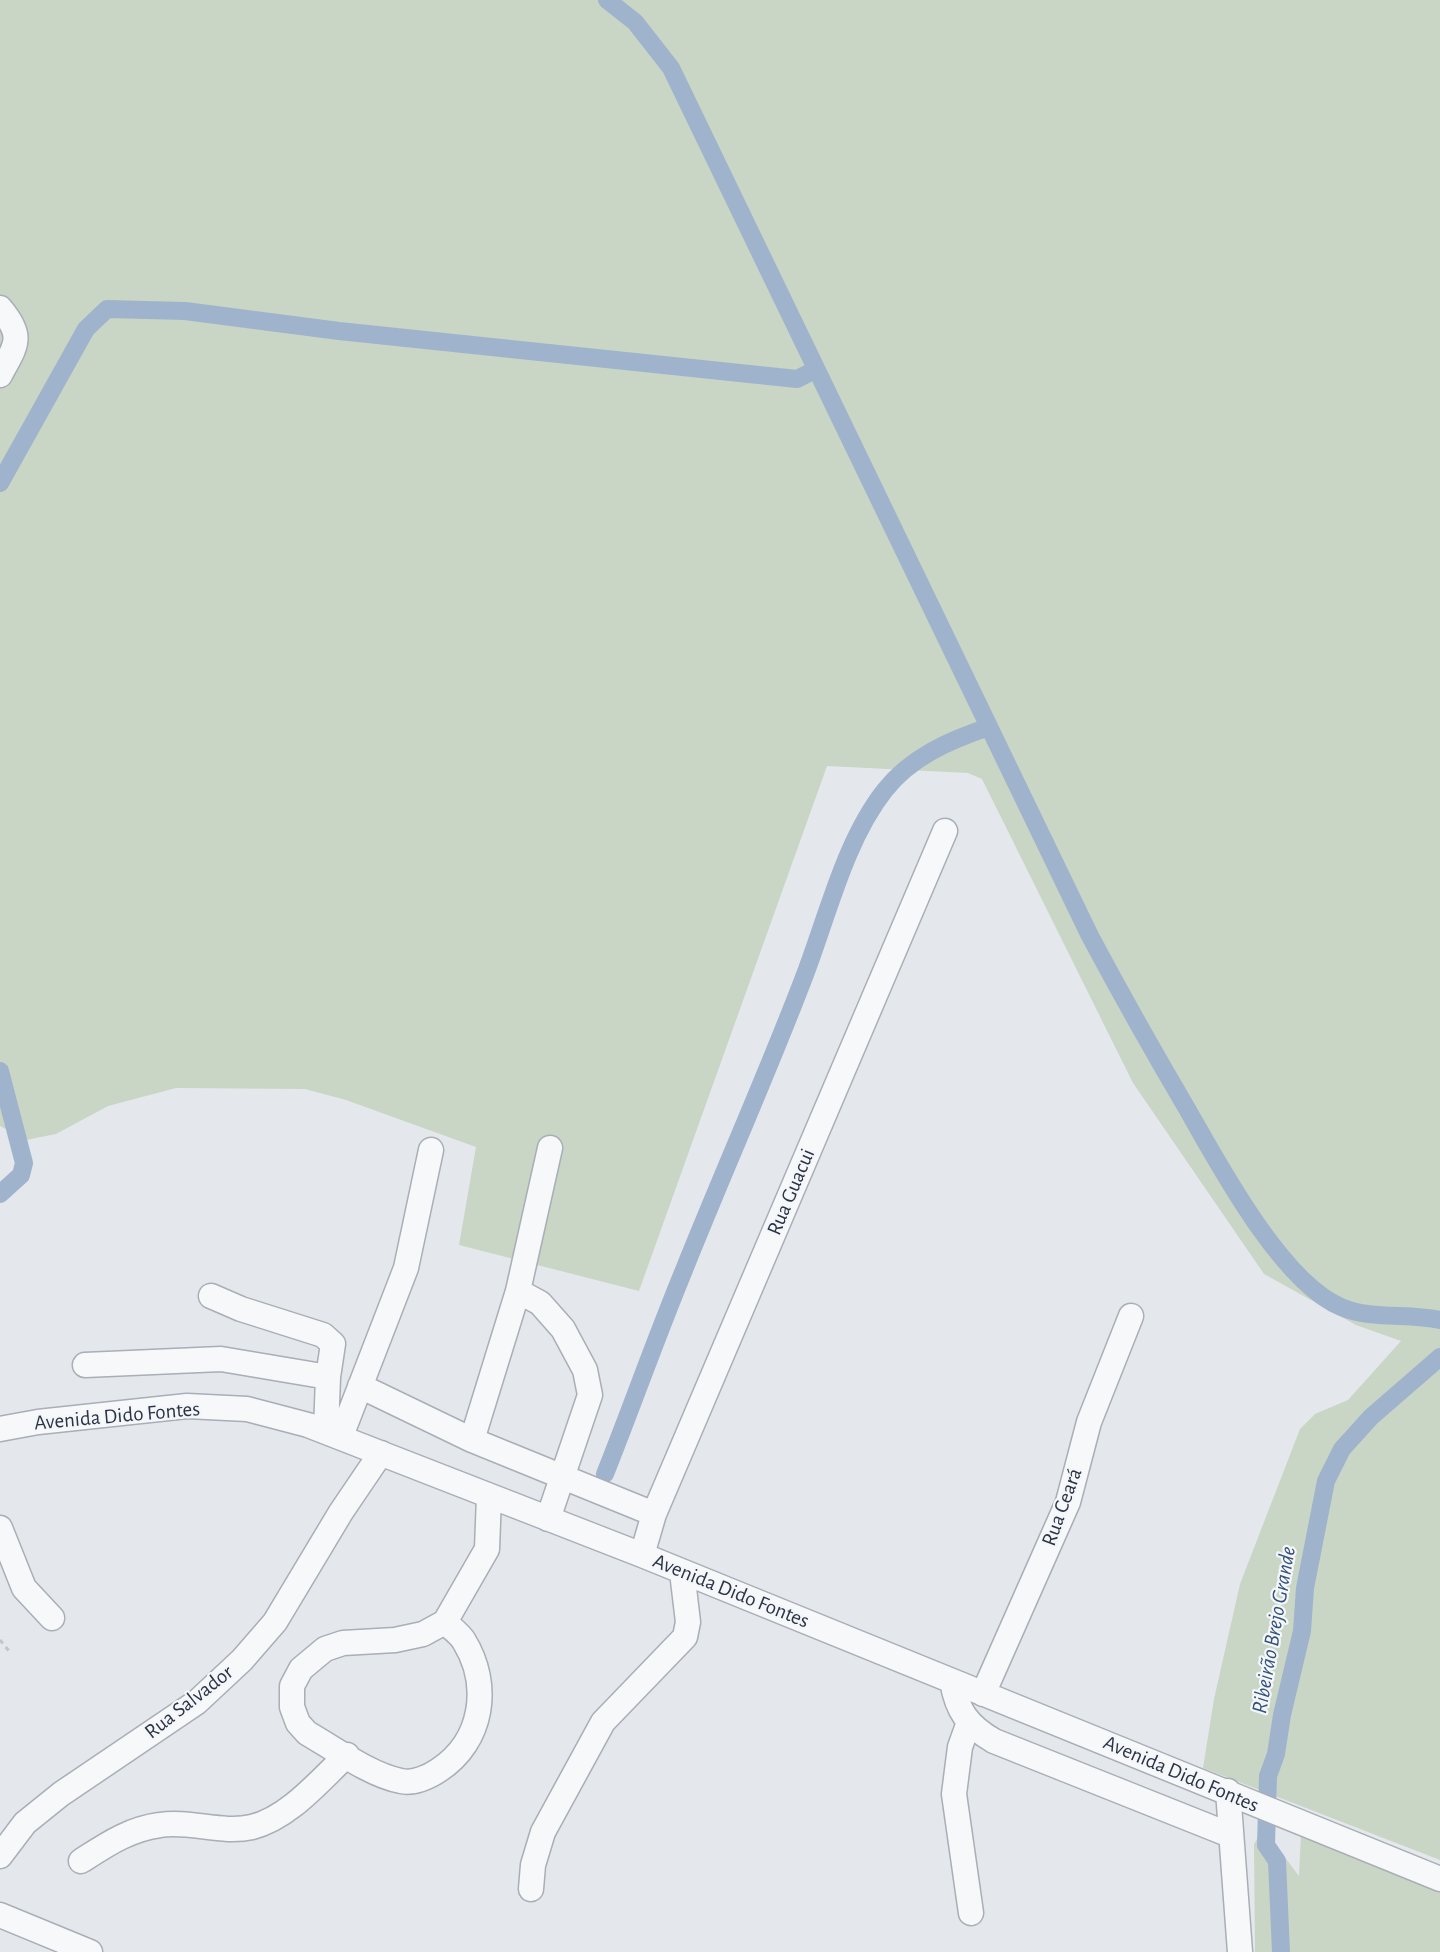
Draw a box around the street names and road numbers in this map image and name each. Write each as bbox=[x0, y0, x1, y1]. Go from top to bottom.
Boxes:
street label: Rua Guacui bbox=[762, 1145, 820, 1239]
street label: Avenida Dido Fontes bbox=[33, 1396, 201, 1436]
street label: Rua Ceará bbox=[1036, 1465, 1088, 1549]
street label: Avenida Dido Fontes bbox=[649, 1548, 813, 1634]
street label: Rua Salvador bbox=[140, 1660, 238, 1744]
street label: Avenida Dido Fontes bbox=[1099, 1730, 1263, 1818]

